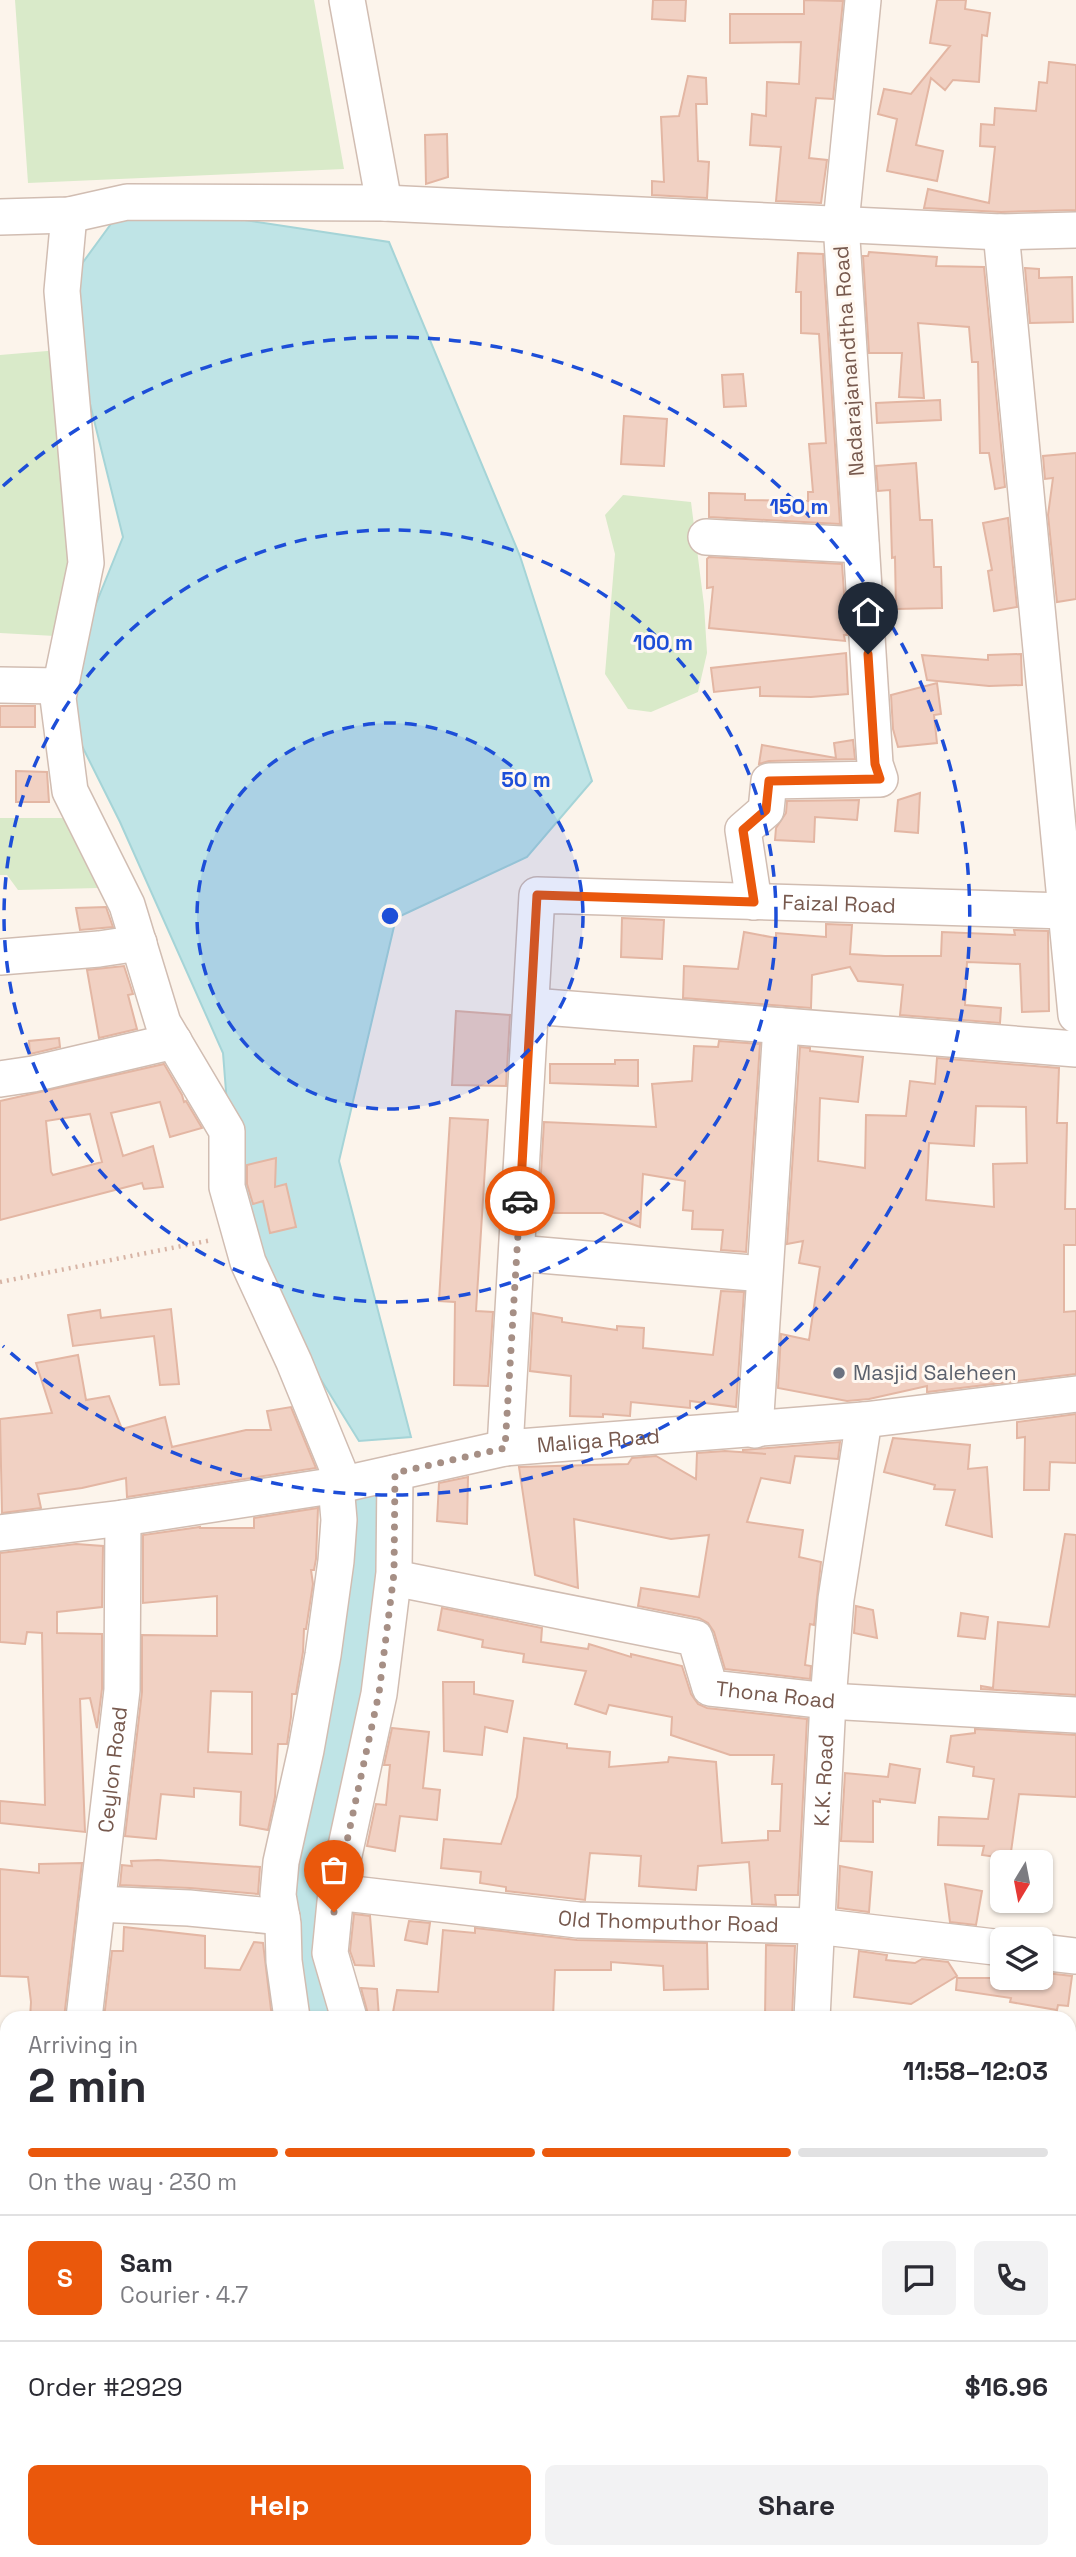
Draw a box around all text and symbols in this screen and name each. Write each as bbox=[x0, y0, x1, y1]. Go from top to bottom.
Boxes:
street label: Nadarajanandtha Road bbox=[827, 245, 870, 477]
text: 150 m bbox=[770, 493, 828, 520]
pin bbox=[838, 582, 898, 654]
icon: home bbox=[849, 593, 887, 631]
text: 100 m bbox=[633, 629, 693, 656]
text: 50 m bbox=[501, 766, 551, 793]
street label: Faizal Road bbox=[782, 888, 896, 919]
centre of rings bbox=[378, 904, 402, 928]
courier bbox=[485, 1166, 555, 1236]
icon: car bbox=[501, 1182, 539, 1220]
place label: Masjid Saleheen bbox=[853, 1359, 1017, 1386]
marker: Masjid Saleheen bbox=[831, 1365, 847, 1381]
street label: Maliga Road bbox=[536, 1422, 661, 1458]
street label: Thona Road bbox=[714, 1675, 836, 1714]
street label: Ceylon Road bbox=[92, 1705, 133, 1834]
street label: K.K. Road bbox=[808, 1733, 839, 1827]
pin bbox=[304, 1840, 364, 1912]
north arrow bbox=[990, 1850, 1054, 1913]
map controls bbox=[990, 1850, 1053, 1990]
icon: bag bbox=[315, 1851, 353, 1889]
street label: Old Thomputhor Road bbox=[557, 1904, 779, 1938]
button: layers bbox=[990, 1927, 1053, 1990]
text: Arriving in bbox=[28, 2030, 138, 2060]
text: 11:58–12:03 bbox=[903, 2054, 1048, 2088]
text: 2 min bbox=[28, 2057, 147, 2115]
text: On the way · 230 m bbox=[28, 2167, 237, 2197]
button: chat bbox=[882, 2241, 956, 2315]
button: phone bbox=[974, 2241, 1048, 2315]
text: Sam bbox=[120, 2246, 173, 2280]
text: S bbox=[57, 2261, 73, 2295]
text: Courier · 4.7 bbox=[120, 2280, 248, 2310]
text: Order #2929 bbox=[28, 2370, 183, 2404]
text: $16.96 bbox=[965, 2370, 1048, 2404]
button: Help bbox=[28, 2465, 531, 2545]
button: Share bbox=[545, 2465, 1048, 2545]

